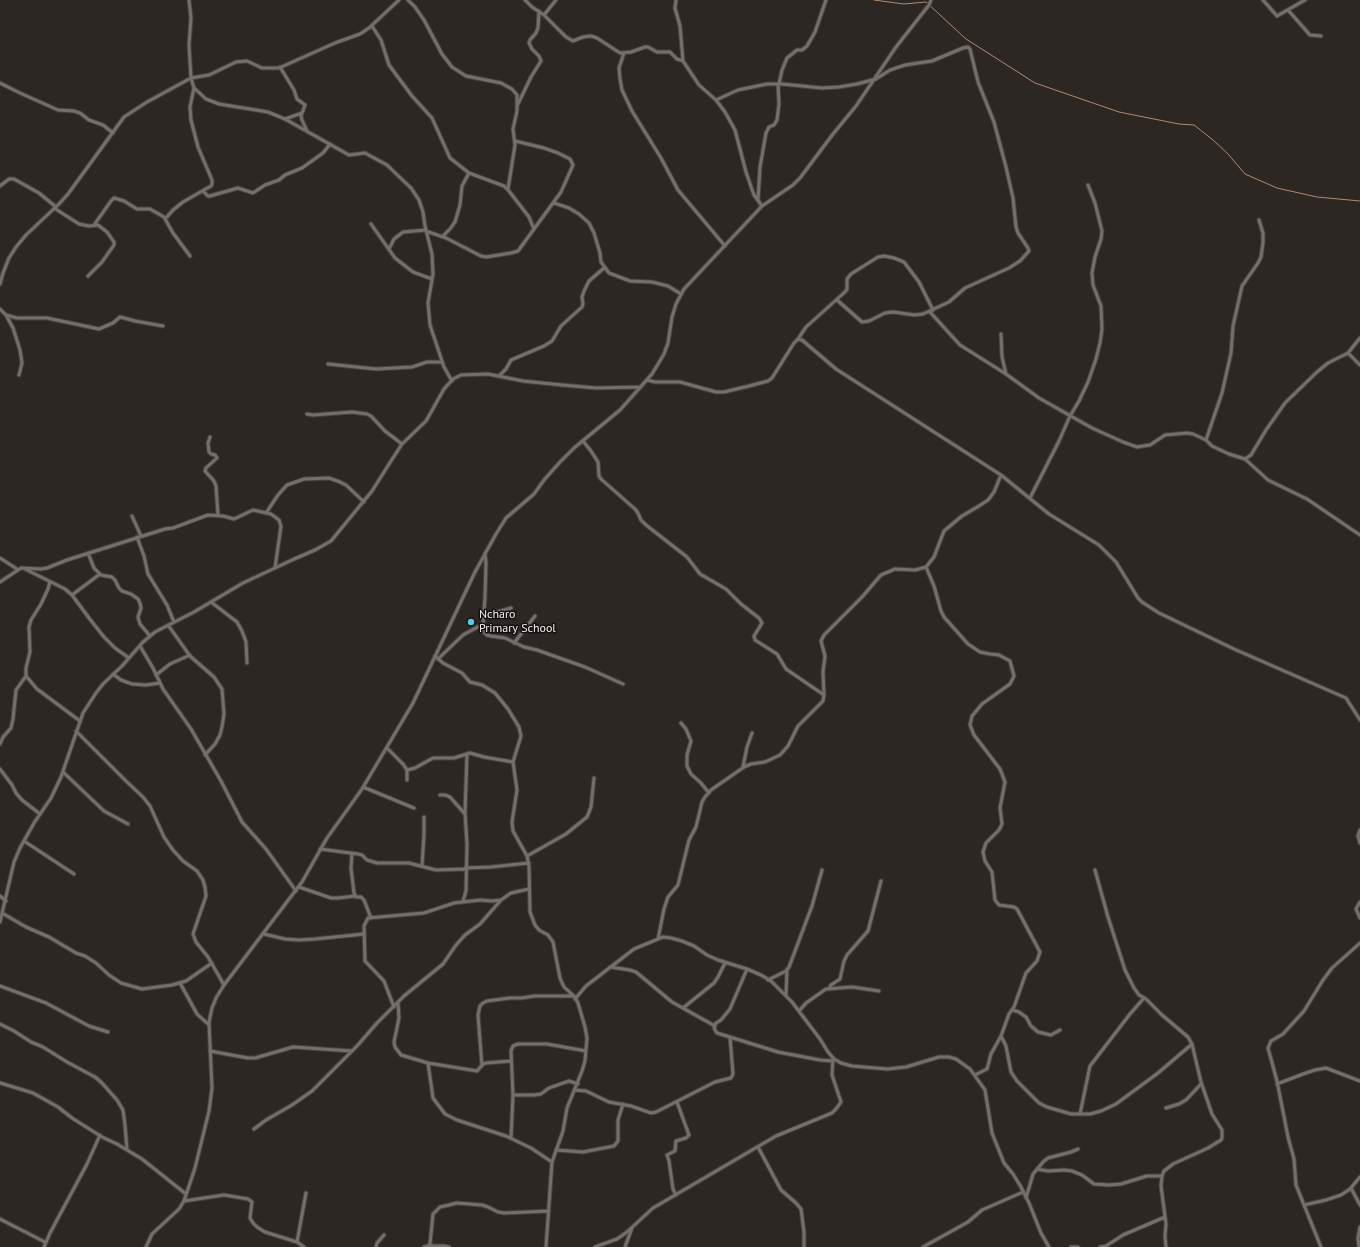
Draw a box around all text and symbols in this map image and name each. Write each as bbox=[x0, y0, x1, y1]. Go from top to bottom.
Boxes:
place label: Ncharo Primary School bbox=[479, 608, 556, 636]
marker: Ncharo Primary School bbox=[466, 617, 476, 627]

